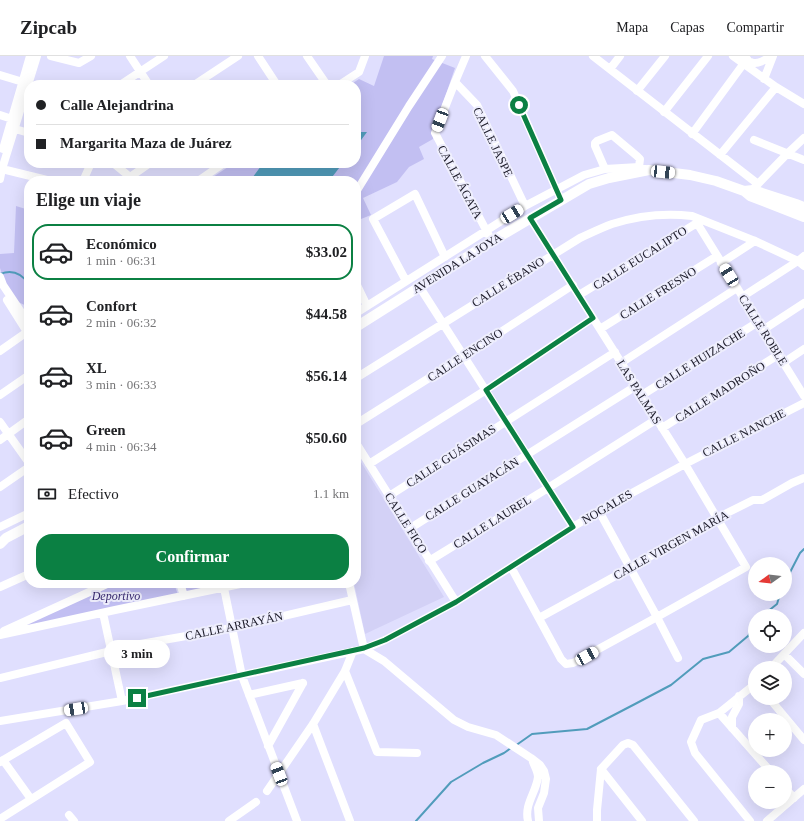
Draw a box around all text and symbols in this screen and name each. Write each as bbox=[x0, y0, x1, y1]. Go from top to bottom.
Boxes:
text: Zipcab bbox=[20, 17, 77, 38]
text: Mapa bbox=[616, 20, 648, 35]
text: Capas bbox=[670, 20, 704, 35]
text: Compartir bbox=[726, 20, 784, 35]
route start bbox=[510, 96, 528, 114]
text: Calle Alejandrina bbox=[60, 97, 174, 113]
street label: CALLE JASPE bbox=[470, 105, 516, 179]
car bbox=[430, 107, 450, 133]
text: Margarita Maza de Juárez bbox=[60, 135, 232, 151]
street label: CALLE ÁGATA bbox=[435, 143, 485, 221]
car bbox=[650, 165, 676, 179]
text: Elige un viaje bbox=[36, 190, 141, 210]
car bbox=[499, 203, 525, 225]
street label: CALLE EUCALIPTO bbox=[590, 223, 690, 293]
street label: AVENIDA LA JOYA bbox=[410, 230, 505, 296]
icon: car bbox=[38, 234, 74, 270]
text: Económico bbox=[86, 236, 157, 252]
text: $33.02 bbox=[306, 244, 347, 260]
text: 1 min · 06:31 bbox=[86, 253, 156, 268]
street label: CALLE ÉBANO bbox=[469, 254, 547, 310]
car bbox=[718, 262, 740, 288]
street label: CALLE FRESNO bbox=[617, 264, 699, 322]
street label: CALLE ROBLE bbox=[736, 292, 790, 368]
icon: car bbox=[38, 296, 74, 332]
text: Confort bbox=[86, 298, 137, 314]
text: $44.58 bbox=[306, 306, 347, 322]
text: 2 min · 06:32 bbox=[86, 315, 156, 330]
street label: CALLE ENCINO bbox=[425, 325, 506, 385]
street label: CALLE HUIZACHE bbox=[653, 326, 747, 392]
street label: LAS PALMAS bbox=[614, 357, 664, 427]
icon: car bbox=[38, 358, 74, 394]
street label: CALLE MADROÑO bbox=[672, 358, 768, 425]
text: XL bbox=[86, 360, 107, 376]
text: $56.14 bbox=[306, 368, 347, 384]
text: 3 min · 06:33 bbox=[86, 377, 156, 392]
street label: CALLE NANCHE bbox=[700, 406, 788, 460]
icon: car bbox=[38, 420, 74, 456]
text: Green bbox=[86, 422, 126, 438]
street label: CALLE GUÁSIMAS bbox=[403, 422, 499, 490]
text: $50.60 bbox=[306, 430, 347, 446]
text: 4 min · 06:34 bbox=[86, 439, 156, 454]
street label: CALLE GUAYACÁN bbox=[423, 454, 522, 524]
icon: cash bbox=[36, 483, 58, 505]
text: Efectivo bbox=[68, 486, 119, 502]
text: 1.1 km bbox=[313, 486, 349, 501]
street label: NOGALES bbox=[579, 487, 635, 527]
street label: CALLE FICO bbox=[382, 490, 430, 556]
street label: CALLE LAUREL bbox=[451, 492, 533, 552]
street label: CALLE VIRGEN MARÍA bbox=[611, 507, 731, 583]
button: Confirmar bbox=[36, 534, 349, 580]
north arrow bbox=[748, 557, 792, 601]
map controls bbox=[748, 557, 792, 809]
park label: Deportivo bbox=[91, 589, 140, 603]
street label: CALLE ARRAYÁN bbox=[184, 609, 284, 643]
button: locate bbox=[748, 609, 792, 653]
callout: 3 min bbox=[104, 640, 170, 668]
car bbox=[574, 645, 600, 667]
text: 3 min bbox=[121, 646, 153, 661]
button: layers bbox=[748, 661, 792, 705]
route end bbox=[128, 689, 146, 707]
car bbox=[63, 701, 89, 717]
button: + bbox=[748, 713, 792, 757]
car bbox=[269, 761, 289, 787]
button: − bbox=[748, 765, 792, 809]

